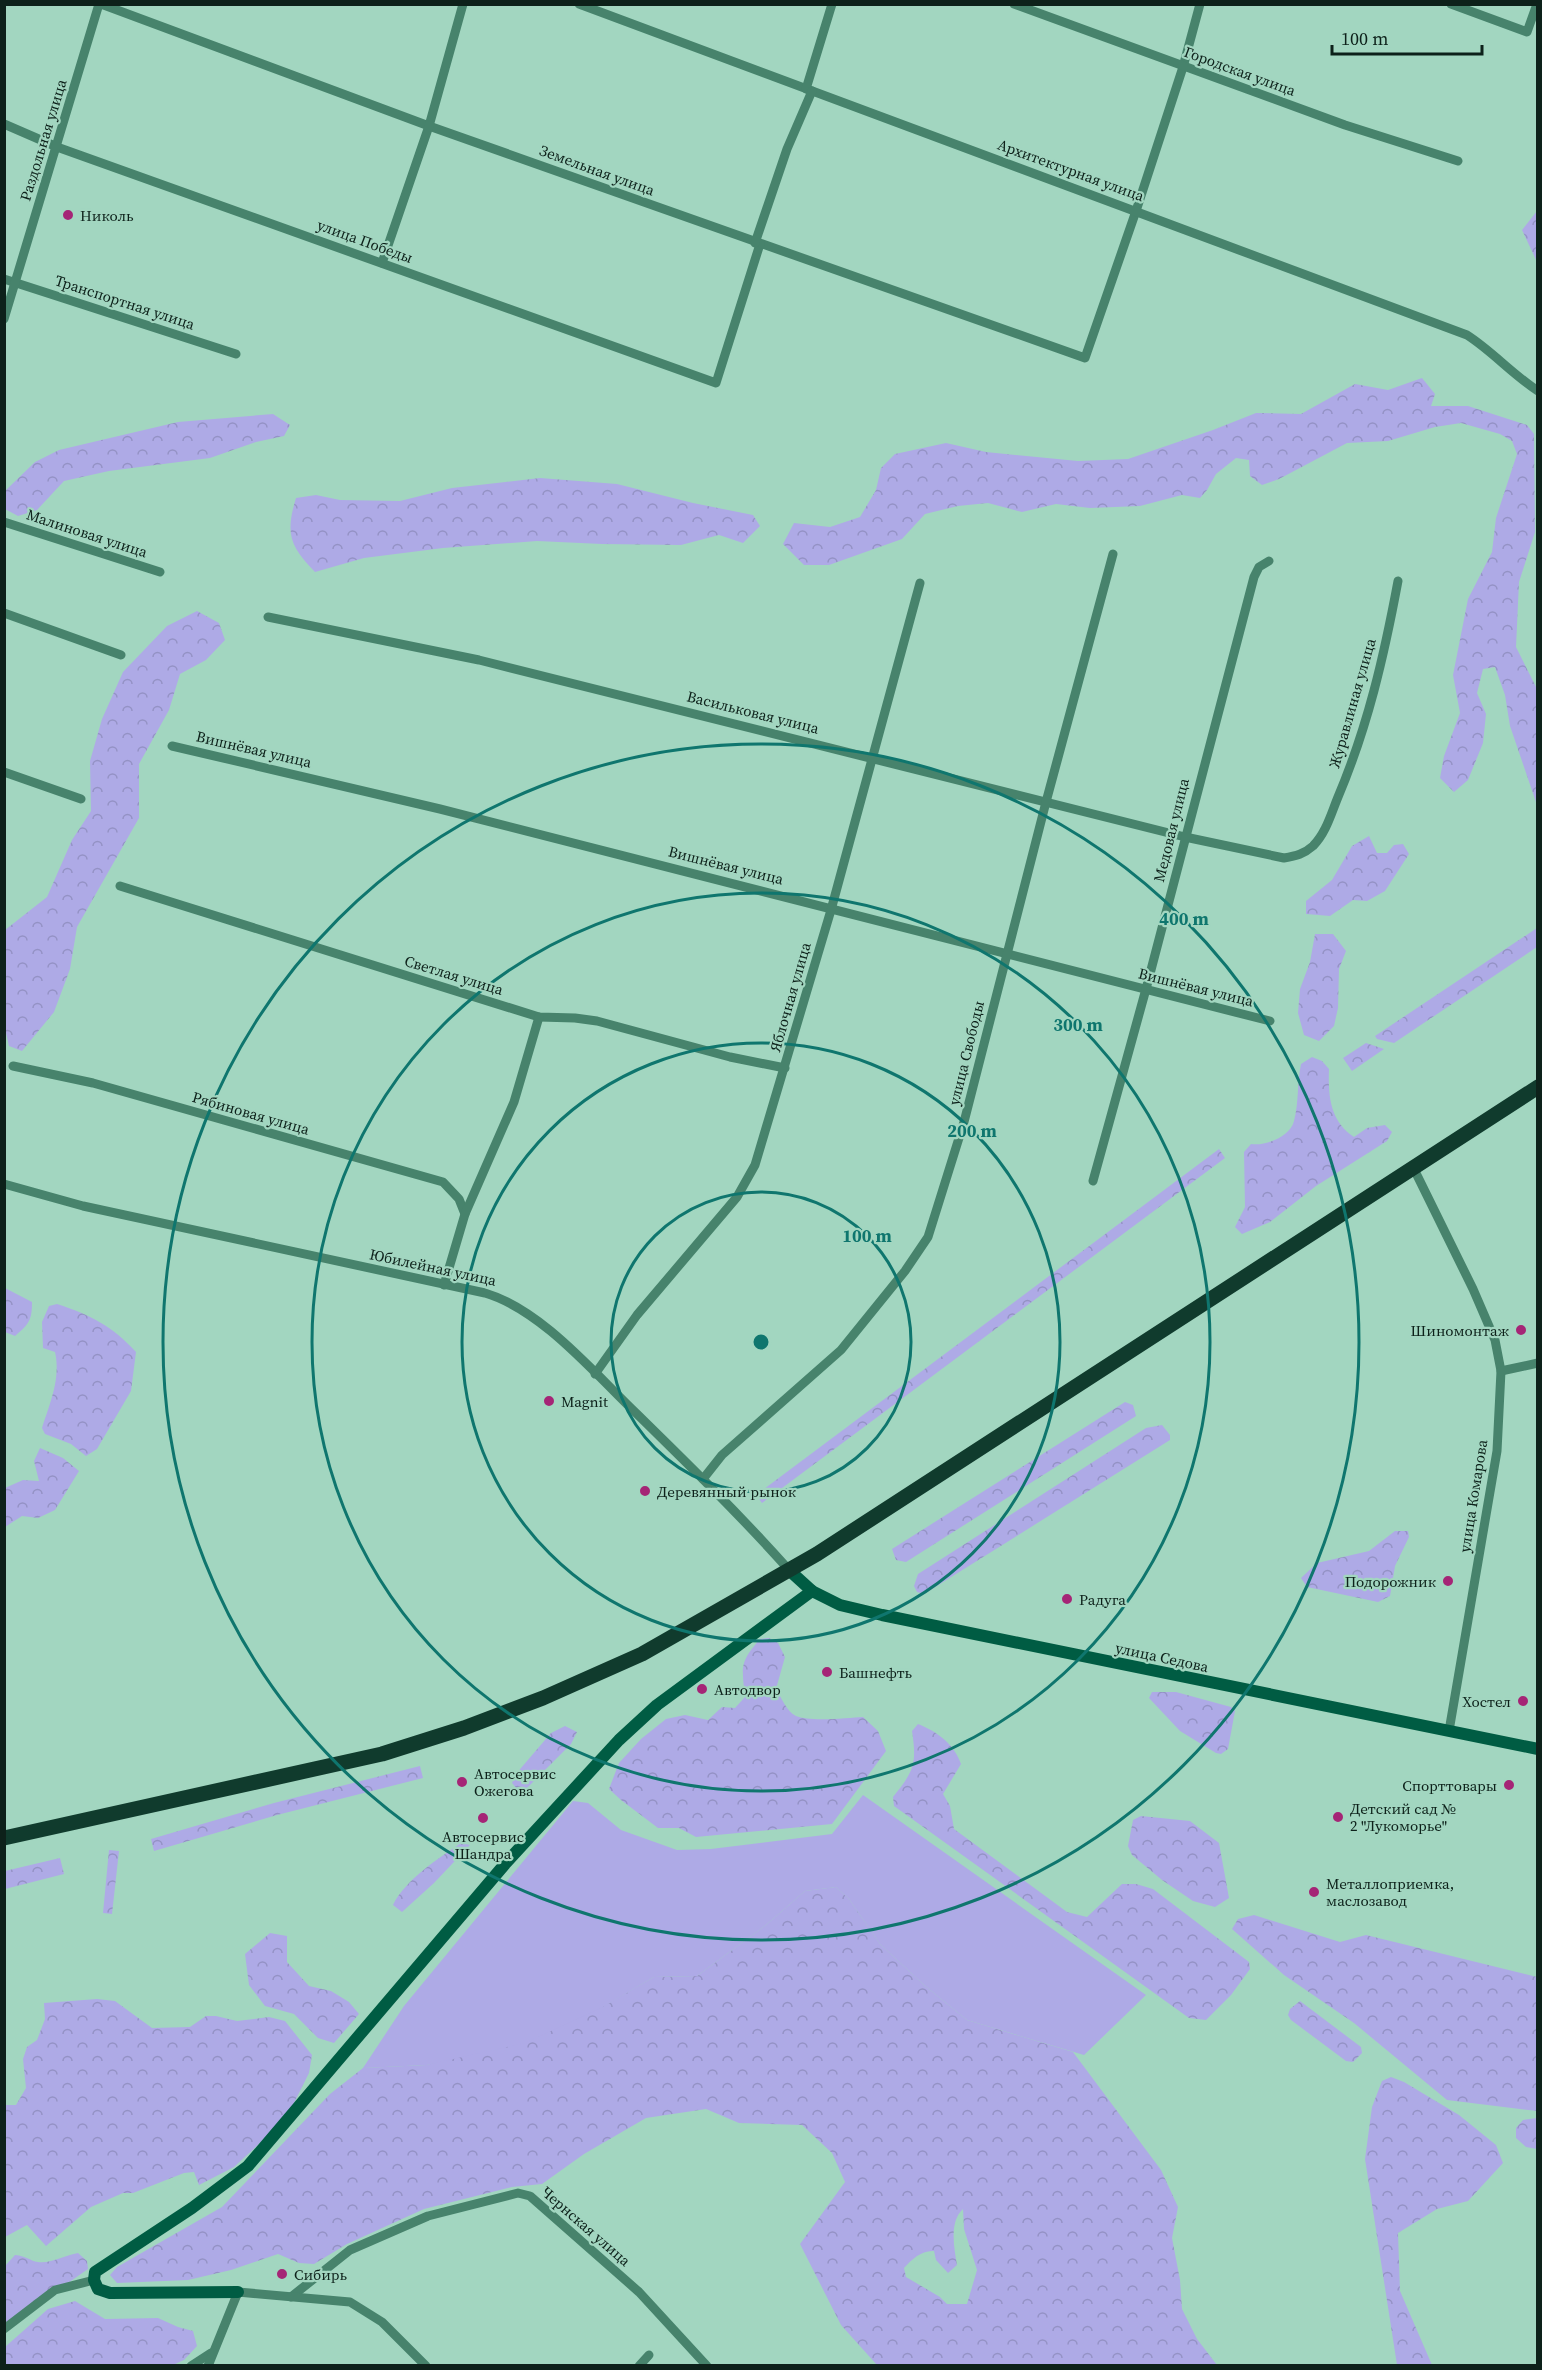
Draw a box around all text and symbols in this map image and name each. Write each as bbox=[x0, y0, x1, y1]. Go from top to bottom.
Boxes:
scale bar bbox=[1332, 18, 1482, 56]
text: 100 m bbox=[1341, 26, 1388, 51]
street label: Городская улица bbox=[1181, 41, 1299, 101]
street label: Раздольная улица bbox=[14, 76, 72, 204]
street label: Архитектурная улица bbox=[995, 134, 1147, 206]
street label: Земельная улица bbox=[536, 139, 658, 201]
place label: Николь bbox=[80, 205, 134, 226]
marker: Николь bbox=[61, 208, 75, 222]
street label: улица Победы bbox=[314, 214, 416, 268]
street label: Транспортная улица bbox=[52, 269, 198, 335]
street label: Малиновая улица bbox=[24, 504, 150, 563]
street label: Журавлиная улица bbox=[1323, 635, 1381, 770]
street label: Васильковая улица bbox=[685, 685, 822, 739]
street label: Вишнёвая улица bbox=[194, 725, 314, 773]
street label: Медовая улица bbox=[1148, 775, 1194, 884]
street label: Вишнёвая улица bbox=[666, 841, 786, 890]
text: 400 m bbox=[1159, 906, 1209, 931]
street label: Яблочная улица bbox=[764, 939, 816, 1054]
street label: Светлая улица bbox=[402, 950, 506, 1000]
street label: Вишнёвая улица bbox=[1136, 963, 1256, 1012]
street label: улица Свободы bbox=[943, 999, 989, 1107]
text: 300 m bbox=[1053, 1012, 1103, 1037]
street label: Рябиновая улица bbox=[190, 1086, 312, 1140]
text: 200 m bbox=[947, 1118, 997, 1143]
text: 100 m bbox=[842, 1223, 892, 1248]
street label: Юбилейная улица bbox=[368, 1243, 499, 1291]
place label: Шиномонтаж bbox=[1411, 1320, 1510, 1341]
marker: Шиномонтаж bbox=[1514, 1323, 1528, 1337]
centre of rings bbox=[751, 1332, 771, 1352]
place label: Magnit bbox=[561, 1391, 608, 1412]
marker: Magnit bbox=[542, 1394, 556, 1408]
street label: улица Комарова bbox=[1454, 1438, 1492, 1554]
place label: Деревянный рынок bbox=[657, 1481, 797, 1502]
marker: Деревянный рынок bbox=[638, 1484, 652, 1498]
place label: Подорожник bbox=[1345, 1571, 1437, 1592]
marker: Подорожник bbox=[1441, 1574, 1455, 1588]
place label: Радуга bbox=[1079, 1589, 1126, 1610]
marker: Радуга bbox=[1060, 1592, 1074, 1606]
street label: улица Седова bbox=[1114, 1637, 1211, 1677]
place label: Башнефть bbox=[839, 1662, 913, 1683]
marker: Башнефть bbox=[820, 1665, 834, 1679]
place label: Автодвор bbox=[714, 1679, 781, 1700]
marker: Автодвор bbox=[695, 1682, 709, 1696]
place label: Хостел bbox=[1462, 1691, 1511, 1712]
marker: Хостел bbox=[1516, 1694, 1530, 1708]
place label: Автосервис Ожегова bbox=[474, 1763, 556, 1801]
marker: Автосервис Ожегова bbox=[455, 1775, 469, 1789]
place label: Спорттовары bbox=[1402, 1775, 1497, 1796]
marker: Спорттовары bbox=[1502, 1778, 1516, 1792]
place label: Детский сад № 2 "Лукоморье" bbox=[1350, 1798, 1456, 1836]
marker: Детский сад № 2 "Лукоморье" bbox=[1331, 1810, 1345, 1824]
marker: Автосервис Шандра bbox=[476, 1811, 490, 1825]
place label: Автосервис Шандра bbox=[442, 1826, 524, 1864]
place label: Металлоприемка, маслозавод bbox=[1326, 1873, 1454, 1911]
marker: Металлоприемка, маслозавод bbox=[1307, 1885, 1321, 1899]
street label: Чернская улица bbox=[537, 2181, 636, 2271]
place label: Сибирь bbox=[294, 2264, 347, 2285]
marker: Сибирь bbox=[275, 2267, 289, 2281]

